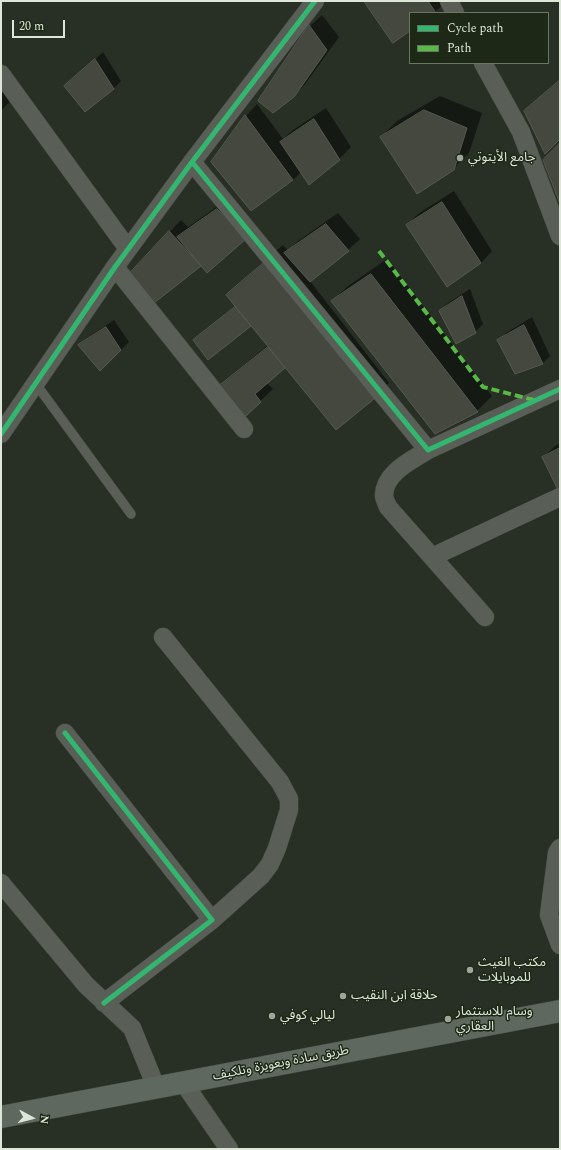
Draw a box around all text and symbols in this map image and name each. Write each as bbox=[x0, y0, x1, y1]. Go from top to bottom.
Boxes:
scale bar bbox=[14, 12, 67, 38]
legend bbox=[409, 12, 549, 64]
text: 20 m bbox=[19, 17, 44, 36]
text: Cycle path bbox=[447, 19, 504, 38]
text: Path bbox=[447, 39, 472, 58]
place label: جامع الأيتوتي bbox=[468, 150, 535, 166]
marker: جامع الأيتوتي bbox=[455, 153, 465, 163]
place label: مكتب الغيث للموبايلات bbox=[478, 955, 546, 986]
marker: مكتب الغيث للموبايلات bbox=[465, 965, 475, 975]
place label: حلاقة ابن النقيب bbox=[351, 988, 438, 1004]
marker: حلاقة ابن النقيب bbox=[338, 991, 348, 1001]
place label: وسام للاستثمار العقاري bbox=[456, 1004, 532, 1035]
place label: ليالي كوفي bbox=[280, 1008, 335, 1024]
marker: ليالي كوفي bbox=[267, 1011, 277, 1021]
marker: وسام للاستثمار العقاري bbox=[443, 1014, 453, 1024]
street label: طريق سادة وبعويزة وتلكيف bbox=[212, 1043, 350, 1085]
north arrow bbox=[12, 1098, 52, 1138]
text: N bbox=[35, 1114, 53, 1125]

